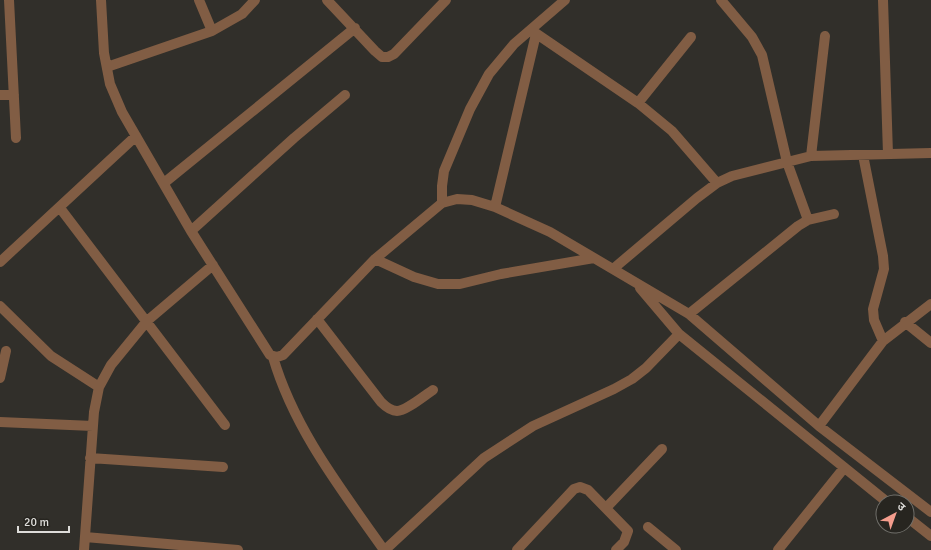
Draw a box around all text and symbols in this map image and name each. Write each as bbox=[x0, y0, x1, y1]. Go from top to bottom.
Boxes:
north arrow bbox=[875, 494, 915, 534]
text: उ bbox=[895, 500, 908, 514]
scale bar bbox=[18, 508, 69, 534]
text: 20 m bbox=[24, 515, 49, 530]

